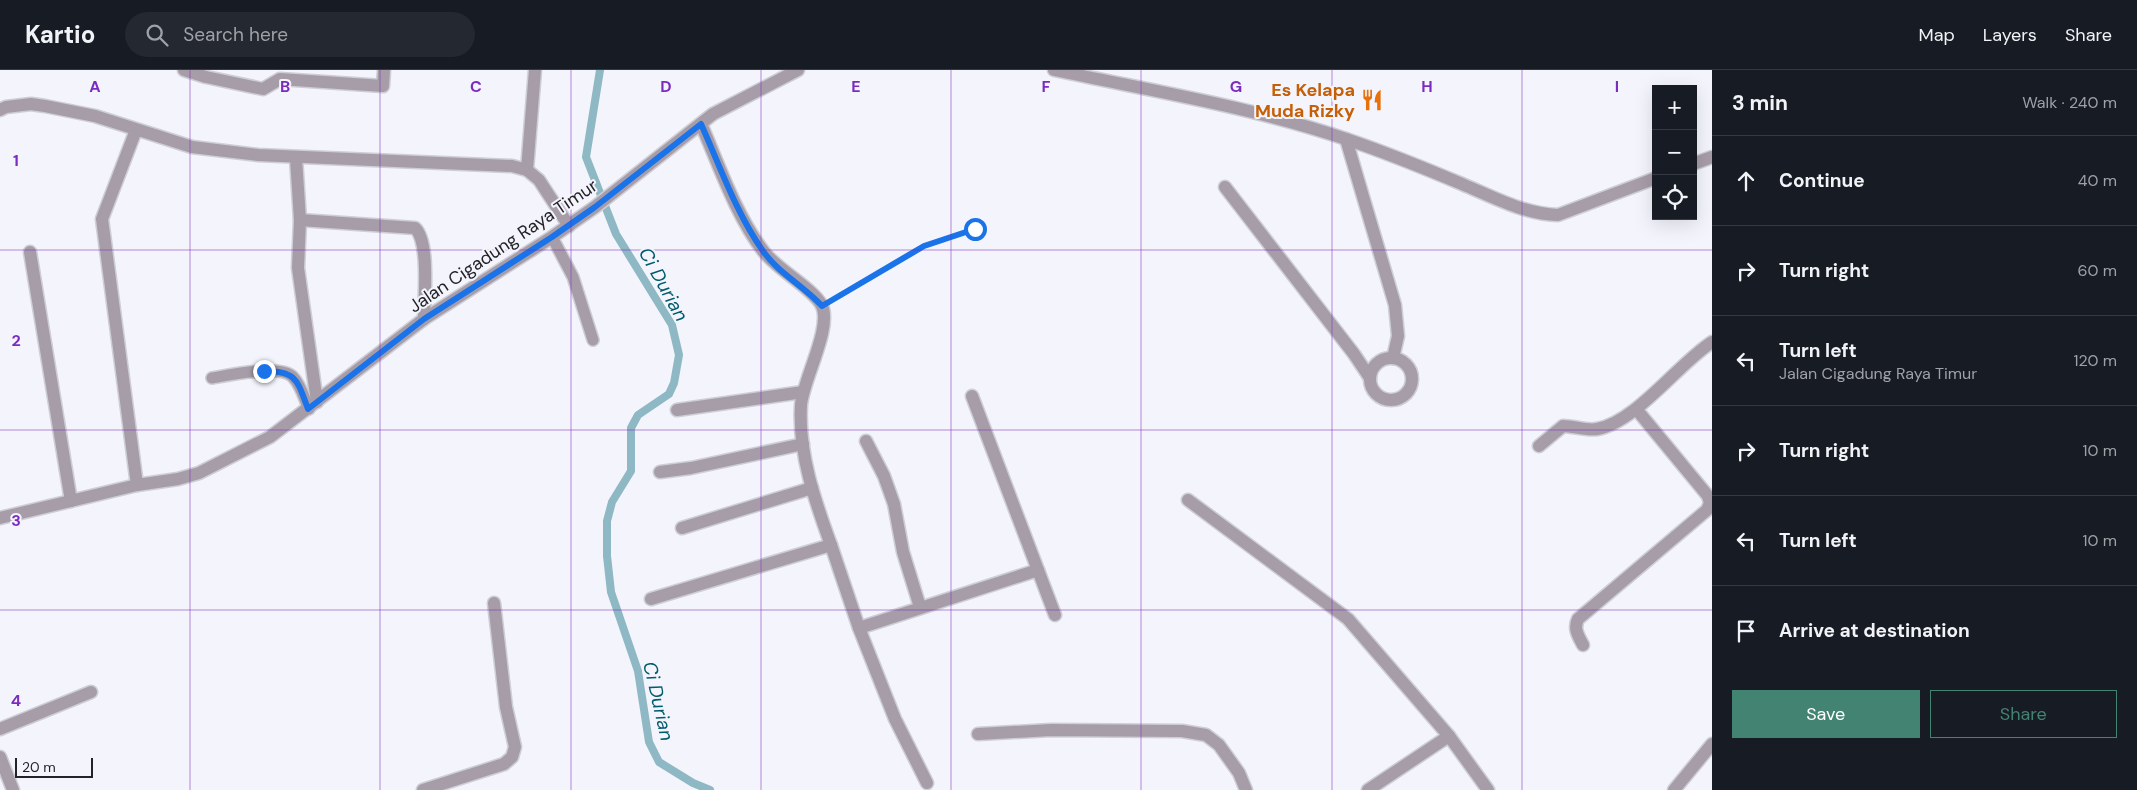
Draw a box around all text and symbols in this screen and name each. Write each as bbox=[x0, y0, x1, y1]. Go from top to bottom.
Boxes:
search box bbox=[125, 12, 475, 57]
text: Kartio bbox=[25, 19, 95, 50]
icon: search bbox=[143, 21, 171, 49]
text: Search here bbox=[183, 22, 288, 47]
text: Map bbox=[1919, 23, 1955, 47]
text: Layers bbox=[1983, 23, 2037, 47]
text: Share bbox=[2065, 23, 2112, 47]
text: A bbox=[89, 76, 101, 97]
text: B bbox=[280, 76, 290, 97]
text: C bbox=[470, 76, 482, 97]
text: D bbox=[660, 76, 672, 97]
text: E bbox=[851, 76, 861, 97]
text: F bbox=[1042, 76, 1051, 97]
text: G bbox=[1230, 76, 1242, 97]
text: H bbox=[1421, 76, 1433, 97]
text: I bbox=[1615, 76, 1619, 97]
place label: Es Kelapa Muda Rizky bbox=[1255, 78, 1355, 123]
map controls bbox=[1652, 85, 1697, 220]
button: + bbox=[1652, 85, 1697, 130]
restaurant icon: Es Kelapa Muda Rizky bbox=[1359, 87, 1385, 113]
text: 3 min bbox=[1732, 89, 1788, 117]
text: Walk · 240 m bbox=[2022, 92, 2117, 113]
button: − bbox=[1652, 130, 1697, 175]
text: 1 bbox=[13, 150, 19, 171]
icon: ahead bbox=[1732, 167, 1760, 195]
text: Continue bbox=[1779, 168, 1865, 193]
text: 40 m bbox=[2078, 170, 2117, 191]
street label: Jalan Cigadung Raya Timur bbox=[404, 174, 602, 318]
button: locate bbox=[1652, 175, 1697, 220]
route start bbox=[964, 218, 987, 241]
water label: Ci Durian bbox=[633, 243, 694, 326]
icon: right bbox=[1732, 257, 1760, 285]
text: Turn right bbox=[1779, 258, 1869, 283]
text: 60 m bbox=[2077, 260, 2117, 281]
text: 2 bbox=[11, 330, 21, 351]
text: Turn left bbox=[1779, 338, 1857, 363]
icon: left bbox=[1732, 347, 1760, 375]
text: 120 m bbox=[2073, 350, 2117, 371]
route end bbox=[253, 360, 276, 383]
text: Jalan Cigadung Raya Timur bbox=[1779, 363, 1977, 384]
icon: right bbox=[1732, 437, 1760, 465]
text: Turn right bbox=[1779, 438, 1869, 463]
text: 10 m bbox=[2083, 440, 2117, 461]
text: 3 bbox=[11, 510, 21, 531]
icon: left bbox=[1732, 527, 1760, 555]
text: Turn left bbox=[1779, 528, 1857, 553]
text: 10 m bbox=[2083, 530, 2117, 551]
icon: arrive bbox=[1732, 617, 1760, 645]
text: Arrive at destination bbox=[1779, 618, 1970, 643]
water label: Ci Durian bbox=[637, 659, 680, 743]
text: 4 bbox=[11, 690, 21, 711]
button: Save bbox=[1732, 690, 1920, 738]
button: Share bbox=[1930, 690, 2117, 738]
scale bar bbox=[15, 755, 92, 778]
text: 20 m bbox=[22, 758, 56, 776]

